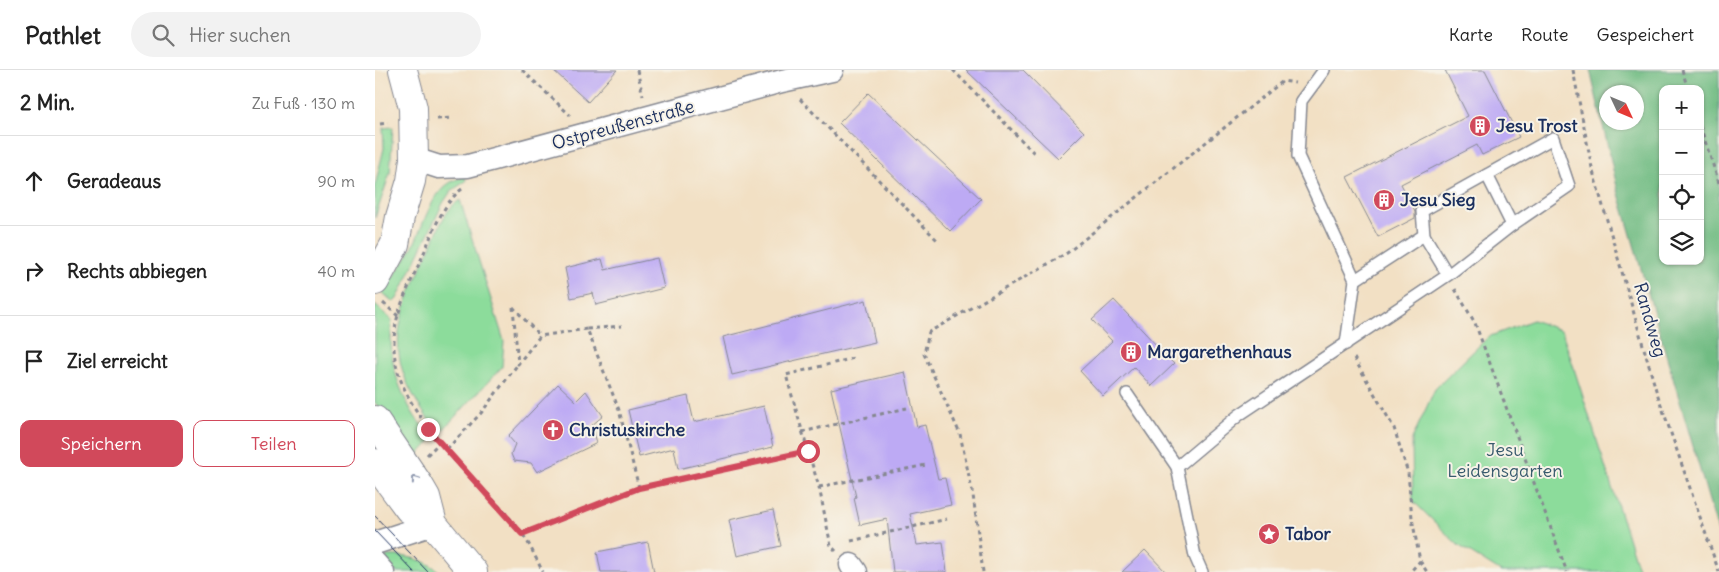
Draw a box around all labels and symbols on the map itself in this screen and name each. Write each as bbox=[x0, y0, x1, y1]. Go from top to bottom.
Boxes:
north arrow bbox=[1599, 85, 1644, 130]
street label: Ostpreußenstraße bbox=[549, 94, 697, 155]
building icon: Jesu Trost bbox=[1468, 114, 1492, 138]
place label: Jesu Trost bbox=[1496, 114, 1579, 137]
building icon: Jesu Sieg bbox=[1372, 188, 1396, 212]
place label: Jesu Sieg bbox=[1400, 188, 1476, 211]
street label: Randweg bbox=[1629, 280, 1672, 360]
building icon: Margarethenhaus bbox=[1119, 340, 1143, 364]
place label: Margarethenhaus bbox=[1147, 340, 1292, 363]
route end bbox=[417, 418, 440, 441]
church icon: Christuskirche bbox=[541, 418, 565, 442]
place label: Christuskirche bbox=[569, 418, 686, 441]
park label: Jesu Leidensgarten bbox=[1447, 438, 1563, 482]
route start bbox=[797, 440, 820, 463]
one-way arrow bbox=[412, 475, 422, 484]
place icon: Tabor bbox=[1257, 522, 1281, 546]
place label: Tabor bbox=[1285, 522, 1332, 545]

